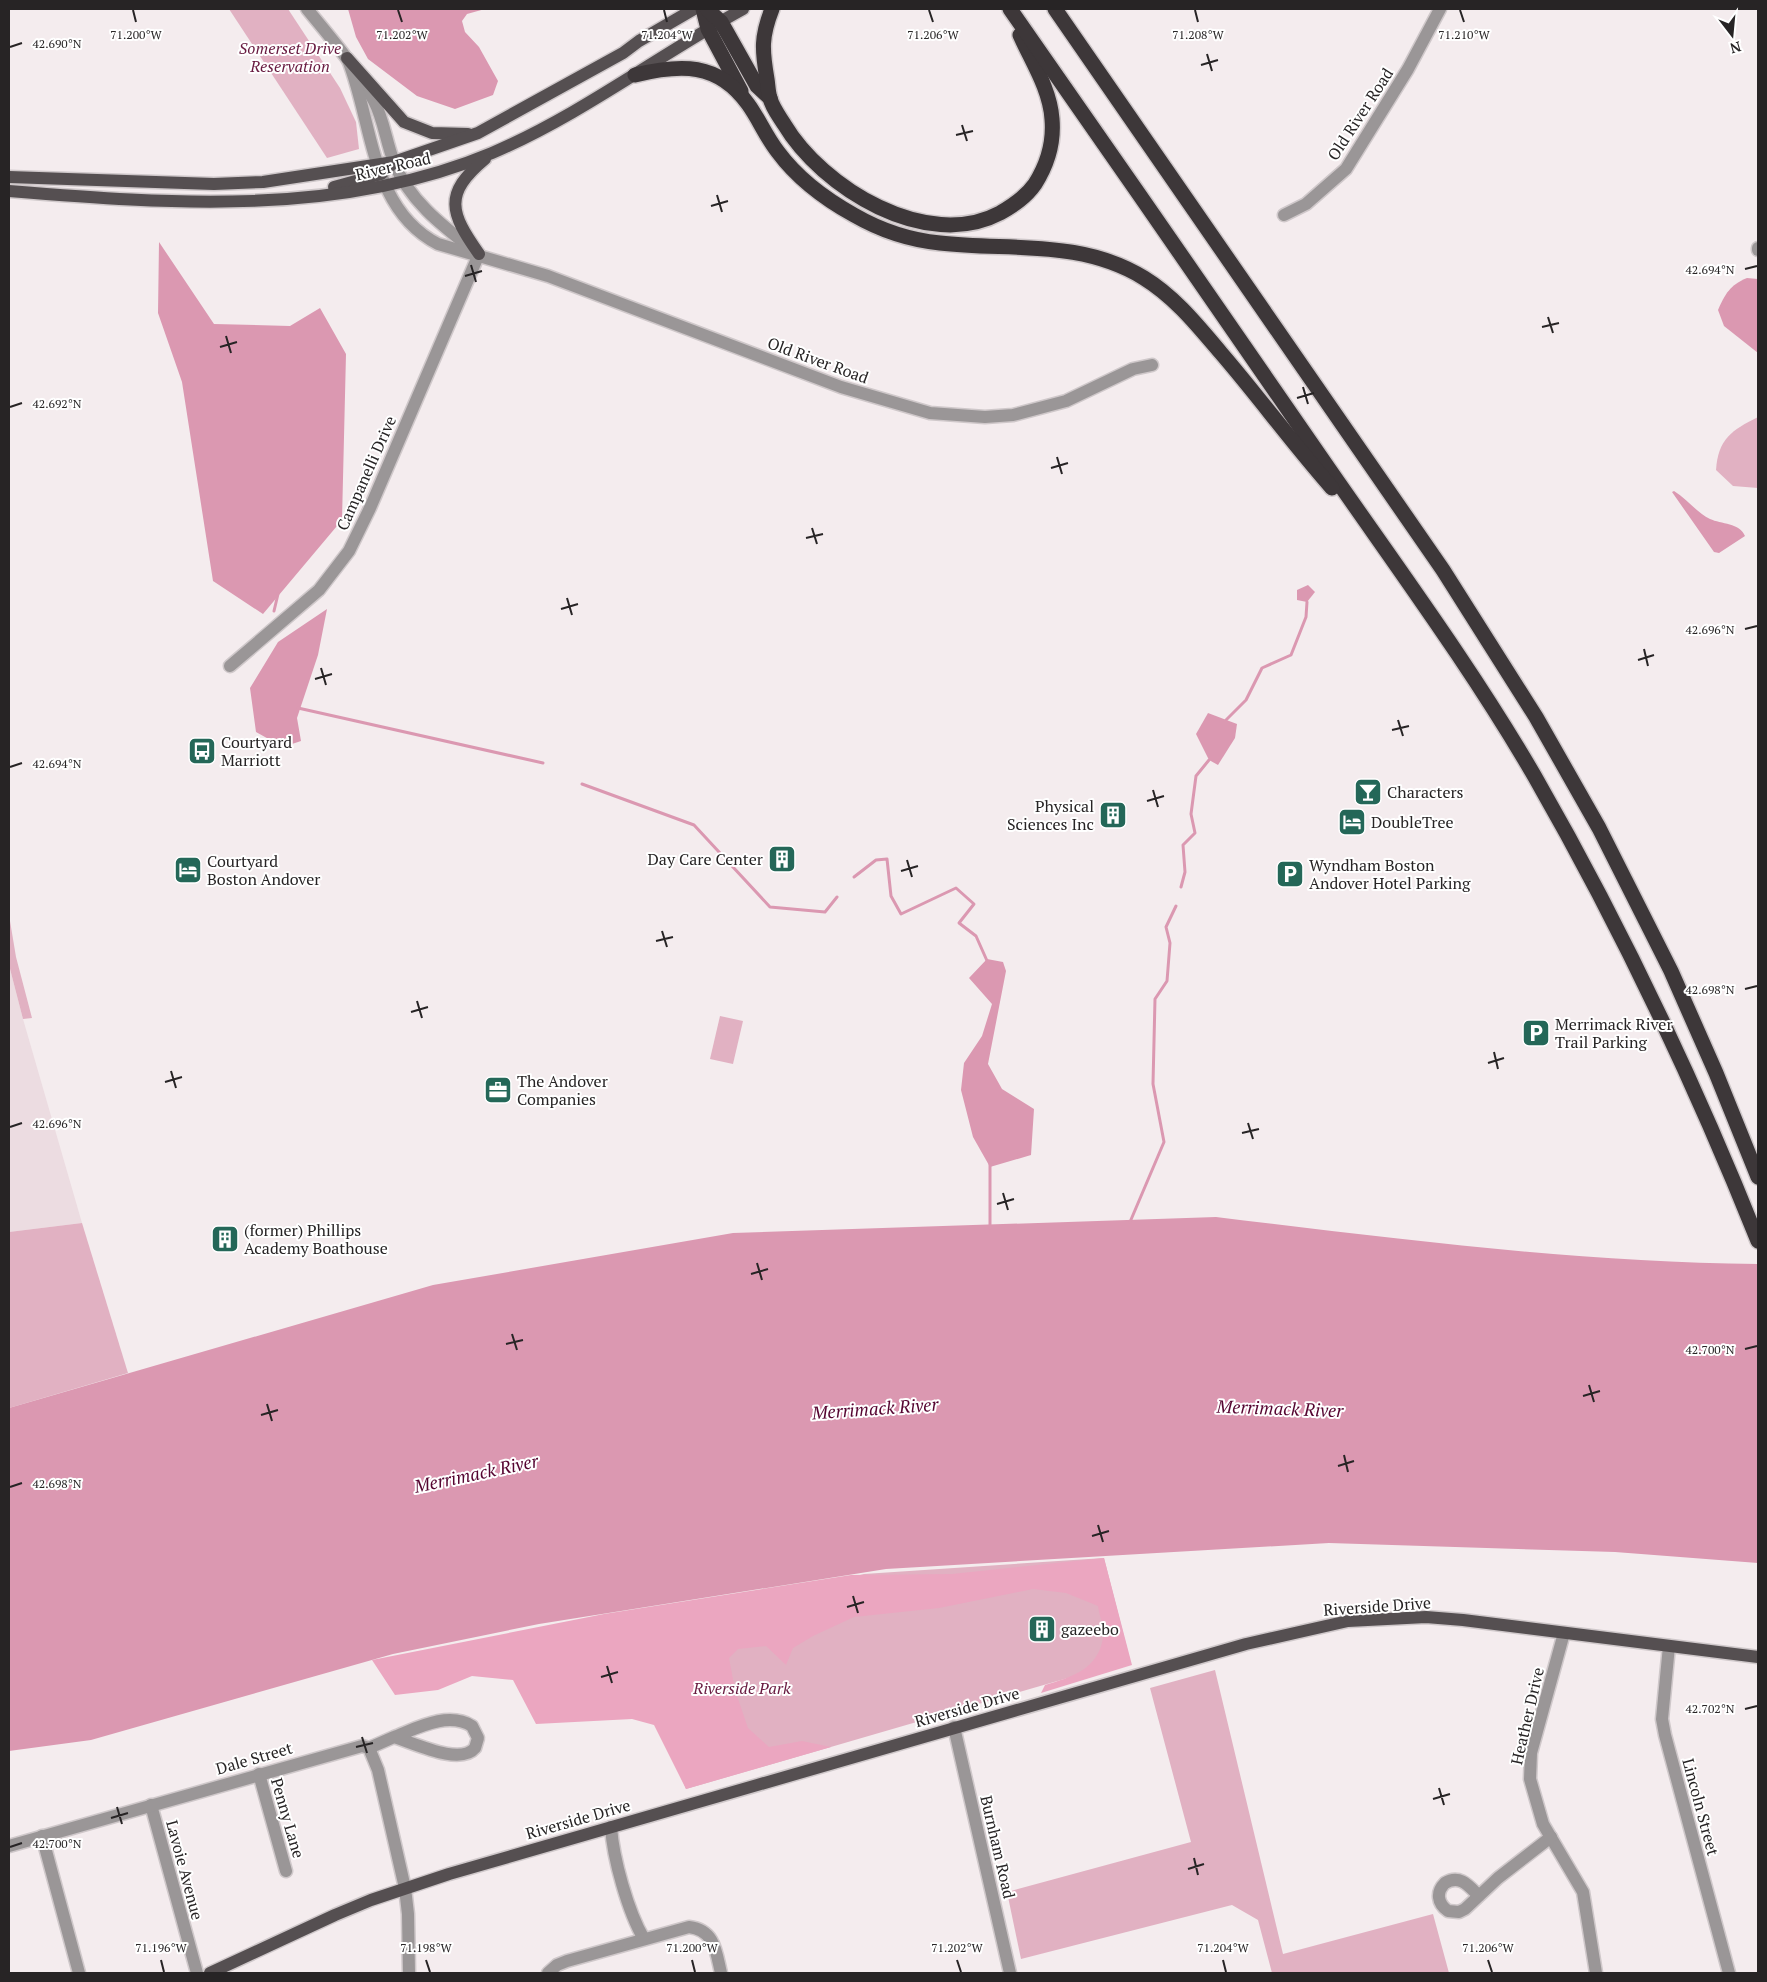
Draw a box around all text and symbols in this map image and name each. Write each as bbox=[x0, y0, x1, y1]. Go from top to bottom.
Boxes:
north arrow bbox=[1707, 10, 1757, 60]
text: 71.200°W bbox=[110, 27, 163, 42]
text: 71.202°W bbox=[376, 27, 429, 42]
text: 71.204°W bbox=[641, 27, 694, 42]
text: 71.206°W bbox=[907, 27, 960, 42]
text: 71.208°W bbox=[1172, 27, 1225, 42]
text: 71.210°W bbox=[1438, 27, 1491, 42]
text: 42.690°N bbox=[32, 36, 82, 51]
park label: Somerset Drive Reservation bbox=[239, 37, 341, 77]
text: N bbox=[1728, 37, 1743, 59]
street label: Old River Road bbox=[1322, 63, 1398, 164]
street label: River Road bbox=[353, 147, 433, 185]
text: 42.694°N bbox=[1685, 262, 1735, 277]
street label: Old River Road bbox=[764, 332, 872, 389]
text: 42.692°N bbox=[32, 396, 82, 411]
street label: Campanelli Drive bbox=[331, 412, 401, 534]
text: 42.696°N bbox=[1685, 622, 1735, 637]
place label: Courtyard Marriott bbox=[221, 731, 292, 771]
bus stop icon: Courtyard Marriott bbox=[187, 736, 217, 766]
text: 42.694°N bbox=[32, 756, 82, 771]
bar icon: Characters bbox=[1353, 777, 1383, 807]
place label: Characters bbox=[1387, 781, 1464, 803]
place label: Physical Sciences Inc bbox=[1007, 795, 1094, 835]
building icon: Physical Sciences Inc bbox=[1098, 800, 1128, 830]
hotel icon: DoubleTree bbox=[1337, 807, 1367, 837]
place label: DoubleTree bbox=[1371, 811, 1454, 833]
building icon: Day Care Center bbox=[767, 844, 797, 874]
place label: Day Care Center bbox=[648, 848, 764, 870]
place label: Courtyard Boston Andover bbox=[207, 850, 321, 890]
place label: Wyndham Boston Andover Hotel Parking bbox=[1309, 854, 1471, 894]
hotel icon: Courtyard Boston Andover bbox=[173, 855, 203, 885]
parking icon: Wyndham Boston Andover Hotel Parking bbox=[1275, 859, 1305, 889]
text: 42.698°N bbox=[1685, 982, 1735, 997]
place label: Merrimack River Trail Parking bbox=[1555, 1013, 1673, 1053]
parking icon: Merrimack River Trail Parking bbox=[1521, 1018, 1551, 1048]
place label: The Andover Companies bbox=[517, 1070, 609, 1110]
office icon: The Andover Companies bbox=[483, 1075, 513, 1105]
text: 42.696°N bbox=[32, 1116, 82, 1131]
place label: (former) Phillips Academy Boathouse bbox=[244, 1219, 388, 1259]
building icon: (former) Phillips Academy Boathouse bbox=[210, 1224, 240, 1254]
text: 42.700°N bbox=[1685, 1342, 1735, 1357]
water label: Merrimack River bbox=[810, 1392, 940, 1424]
water label: Merrimack River bbox=[1215, 1394, 1345, 1422]
water label: Merrimack River bbox=[411, 1448, 541, 1498]
text: 42.698°N bbox=[32, 1476, 82, 1491]
street label: Riverside Drive bbox=[1322, 1591, 1432, 1621]
building icon: gazeebo bbox=[1027, 1614, 1057, 1644]
place label: gazeebo bbox=[1061, 1618, 1119, 1640]
street label: Heather Drive bbox=[1505, 1665, 1549, 1767]
park label: Riverside Park bbox=[692, 1677, 791, 1699]
street label: Riverside Drive bbox=[912, 1682, 1022, 1732]
text: 42.702°N bbox=[1685, 1701, 1735, 1716]
street label: Dale Street bbox=[213, 1737, 295, 1779]
street label: Lincoln Street bbox=[1677, 1756, 1725, 1858]
street label: Penny Lane bbox=[266, 1775, 310, 1861]
street label: Burnham Road bbox=[975, 1793, 1021, 1901]
street label: Riverside Drive bbox=[523, 1794, 633, 1844]
street label: Lavoie Avenue bbox=[161, 1818, 209, 1922]
text: 42.700°N bbox=[32, 1836, 82, 1851]
text: 71.196°W bbox=[135, 1940, 188, 1955]
text: 71.198°W bbox=[400, 1940, 453, 1955]
text: 71.200°W bbox=[666, 1940, 719, 1955]
text: 71.202°W bbox=[931, 1940, 984, 1955]
text: 71.204°W bbox=[1197, 1940, 1250, 1955]
text: 71.206°W bbox=[1462, 1940, 1515, 1955]

